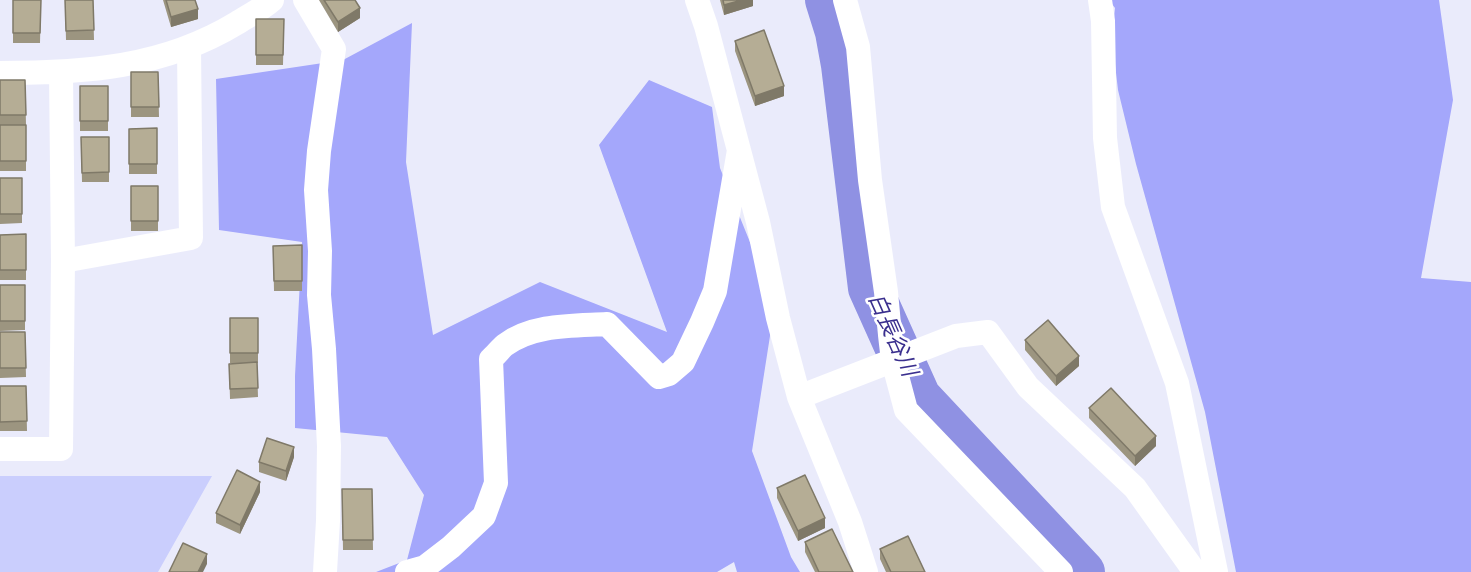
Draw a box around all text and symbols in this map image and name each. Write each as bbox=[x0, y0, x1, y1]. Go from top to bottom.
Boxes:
water label: 白長谷川 bbox=[862, 289, 922, 381]

